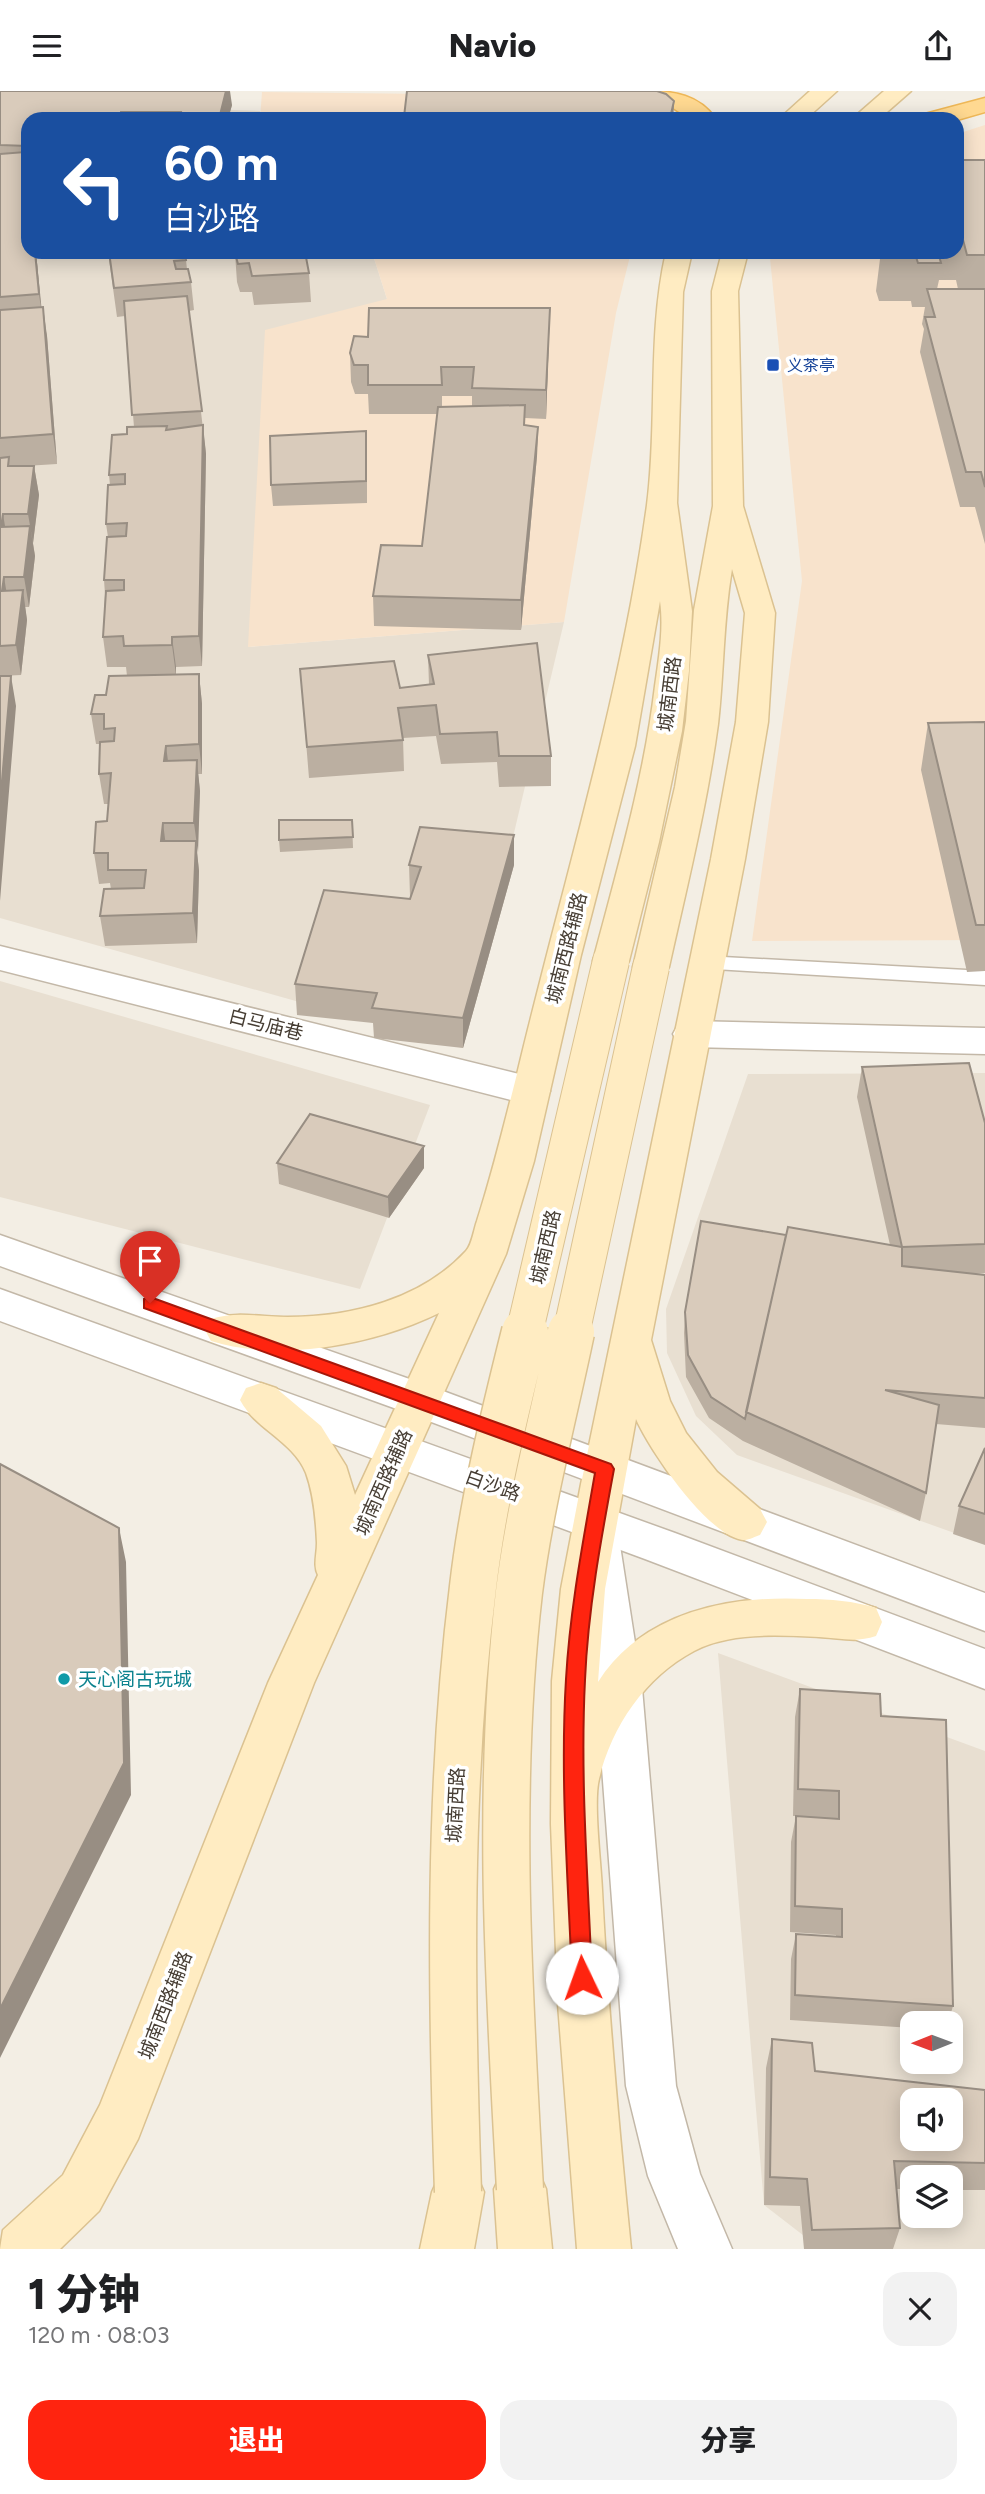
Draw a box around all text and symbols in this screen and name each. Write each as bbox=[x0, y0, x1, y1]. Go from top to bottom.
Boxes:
icon: menu bbox=[28, 27, 66, 65]
text: Navio bbox=[449, 27, 536, 65]
icon: share bbox=[919, 27, 957, 65]
text: 60 m bbox=[164, 133, 279, 192]
icon: left bbox=[49, 140, 140, 231]
text: 白沙路 bbox=[164, 200, 260, 238]
place label: 义茶亭 bbox=[787, 356, 835, 375]
marker: 义茶亭 bbox=[765, 357, 781, 373]
street label: 城南西路 bbox=[653, 655, 686, 733]
street label: 城南西路辅路 bbox=[542, 890, 591, 1006]
street label: 白马庙巷 bbox=[226, 1004, 306, 1045]
street label: 城南西路 bbox=[526, 1207, 565, 1287]
pin bbox=[120, 1231, 180, 1303]
icon: arrive bbox=[131, 1242, 169, 1280]
street label: 城南西路辅路 bbox=[350, 1425, 417, 1539]
street label: 白沙路 bbox=[462, 1465, 524, 1506]
place label: 天心阁古玩城 bbox=[78, 1668, 192, 1691]
marker: 天心阁古玩城 bbox=[56, 1671, 72, 1687]
street label: 城南西路 bbox=[442, 1766, 469, 1844]
position arrow bbox=[545, 1941, 619, 2015]
street label: 城南西路辅路 bbox=[134, 1948, 197, 2063]
north arrow bbox=[900, 2011, 962, 2074]
map controls bbox=[900, 2011, 963, 2228]
button: sound bbox=[900, 2088, 963, 2151]
button: layers bbox=[900, 2165, 963, 2228]
text: 1 分钟 bbox=[28, 2269, 140, 2320]
button: close bbox=[883, 2272, 957, 2346]
text: 120 m · 08:03 bbox=[28, 2321, 170, 2349]
button: 退出 bbox=[28, 2400, 486, 2480]
button: 分享 bbox=[500, 2400, 957, 2480]

